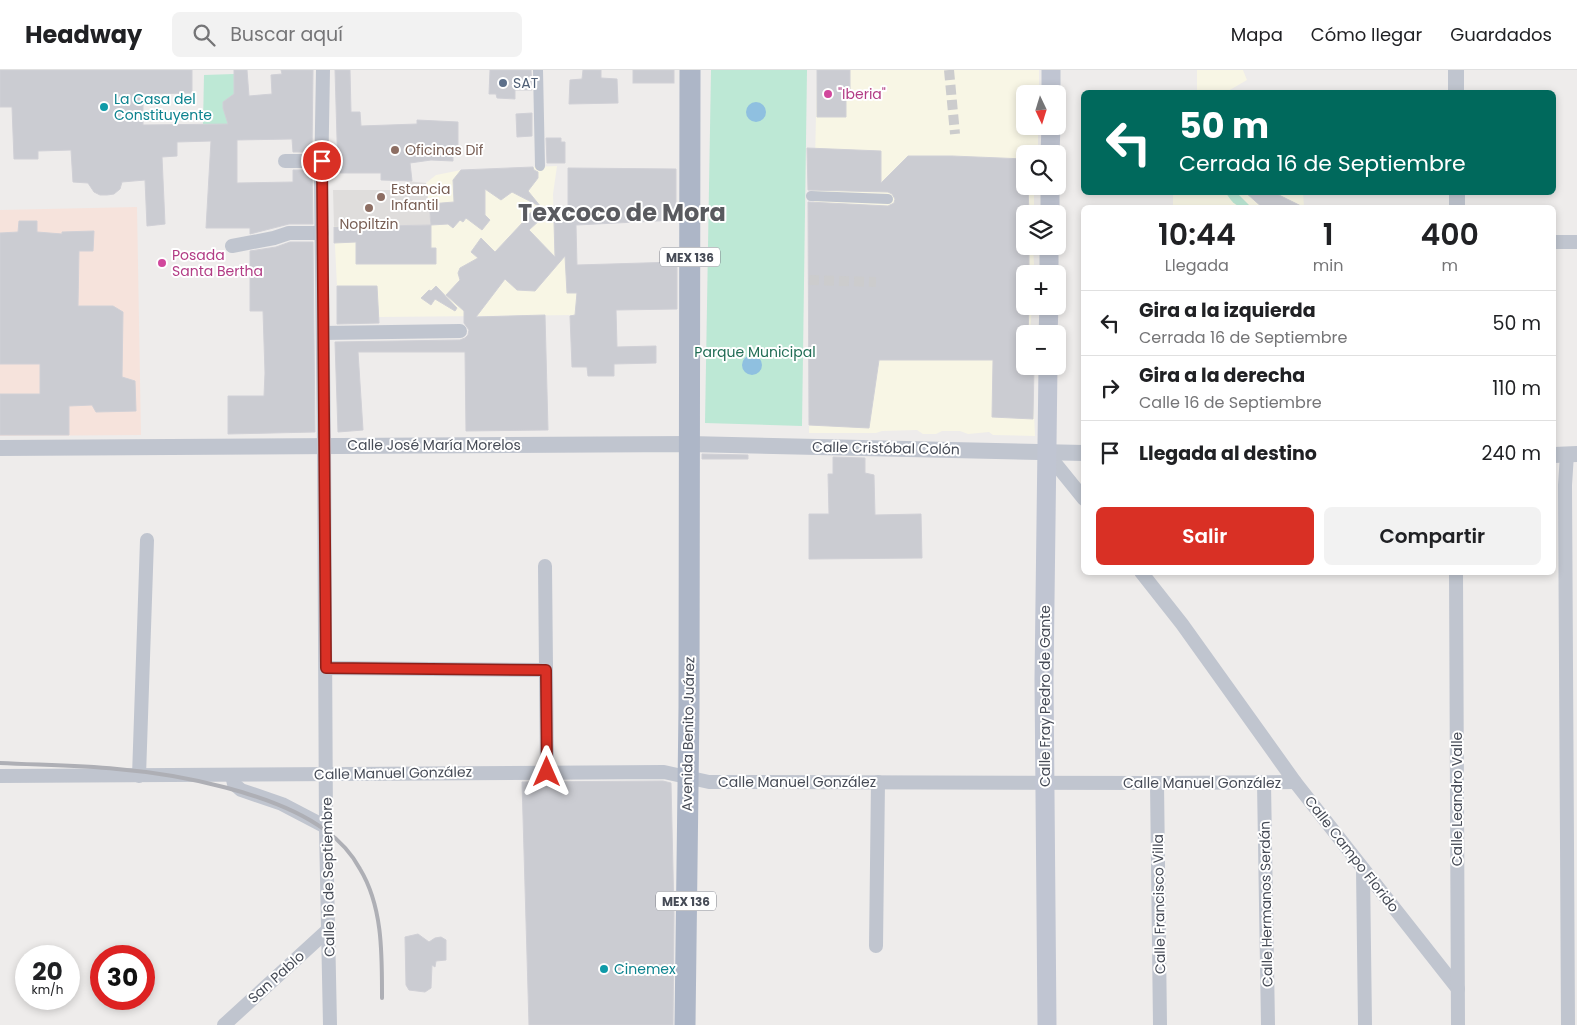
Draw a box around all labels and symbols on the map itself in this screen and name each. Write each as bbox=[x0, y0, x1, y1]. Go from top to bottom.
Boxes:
place label: SAT bbox=[513, 73, 539, 93]
marker: SAT bbox=[497, 77, 509, 89]
place label: "Iberia" bbox=[838, 84, 886, 104]
north arrow bbox=[1016, 85, 1066, 135]
marker: "Iberia" bbox=[822, 88, 834, 100]
place label: La Casa del Constituyente bbox=[114, 89, 212, 125]
marker: La Casa del Constituyente bbox=[98, 101, 110, 113]
pin bbox=[301, 140, 343, 182]
place label: Oficinas Dif bbox=[405, 140, 484, 160]
marker: Oficinas Dif bbox=[389, 144, 401, 156]
place label: Estancia Infantil bbox=[391, 179, 450, 215]
marker: Estancia Infantil bbox=[375, 191, 387, 203]
district label: Texcoco de Mora bbox=[518, 196, 726, 229]
marker: Nopiltzin bbox=[363, 202, 375, 214]
place label: Nopiltzin bbox=[339, 214, 399, 234]
place label: Posada Santa Bertha bbox=[172, 245, 263, 281]
road number: MEX 136 bbox=[660, 248, 720, 266]
marker: Posada Santa Bertha bbox=[156, 257, 168, 269]
park label: Parque Municipal bbox=[694, 342, 816, 362]
street label: Calle José María Morelos bbox=[347, 435, 521, 455]
street label: Calle Cristóbal Colón bbox=[812, 437, 960, 459]
street label: Calle Fray Pedro de Gante bbox=[1035, 605, 1055, 787]
street label: Avenida Benito Juárez bbox=[677, 657, 699, 811]
street label: Calle Leandro Valle bbox=[1447, 731, 1467, 866]
position arrow bbox=[520, 745, 572, 797]
street label: Calle Manuel González bbox=[314, 762, 472, 784]
street label: Calle Manuel González bbox=[718, 772, 876, 792]
street label: Calle Manuel González bbox=[1123, 773, 1281, 793]
street label: Calle Campo Florido bbox=[1300, 792, 1404, 917]
street label: Calle 16 de Septiembre bbox=[317, 797, 339, 957]
street label: Calle Hermanos Serdán bbox=[1255, 821, 1277, 987]
street label: Calle Francisco Villa bbox=[1148, 834, 1170, 974]
road number: MEX 136 bbox=[656, 891, 716, 910]
speed limit sign: 30 bbox=[90, 945, 155, 1010]
street label: San Pablo bbox=[243, 946, 309, 1008]
place label: Cinemex bbox=[614, 959, 676, 979]
marker: Cinemex bbox=[598, 963, 610, 975]

